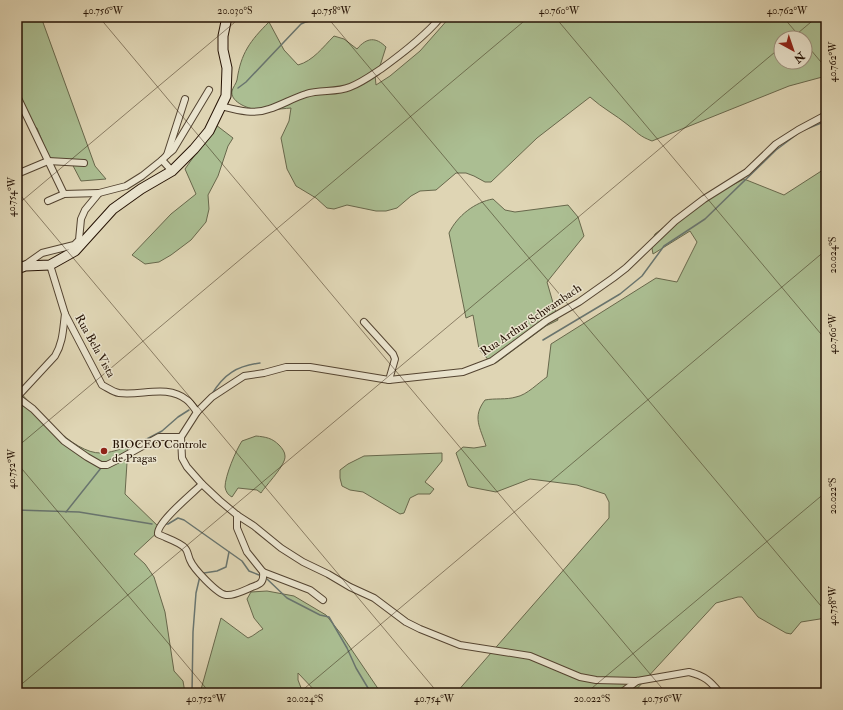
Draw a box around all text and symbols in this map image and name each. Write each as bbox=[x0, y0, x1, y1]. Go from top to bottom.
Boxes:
text: 40.756°W bbox=[83, 5, 124, 17]
text: 20.030°S bbox=[217, 5, 253, 17]
text: 40.758°W bbox=[311, 5, 352, 17]
text: 40.760°W bbox=[539, 5, 580, 17]
text: 40.762°W bbox=[767, 5, 808, 17]
north arrow bbox=[773, 30, 813, 70]
text: 40.762°W bbox=[827, 41, 839, 82]
text: N bbox=[790, 48, 808, 66]
text: 40.754°W bbox=[6, 176, 18, 217]
text: 20.024°S bbox=[827, 237, 839, 273]
street label: Rua Arthur Schwambach bbox=[478, 280, 585, 359]
street label: Rua Bela Vista bbox=[71, 312, 119, 381]
text: 40.760°W bbox=[827, 313, 839, 354]
place label: BIOCEO Controle de Pragas bbox=[112, 437, 207, 466]
marker: BIOCEO Controle de Pragas bbox=[99, 446, 109, 456]
text: 40.752°W bbox=[6, 448, 18, 489]
text: 20.022°S bbox=[827, 478, 839, 514]
text: 40.758°W bbox=[827, 585, 839, 626]
text: 40.752°W bbox=[186, 693, 227, 705]
text: 20.024°S bbox=[287, 693, 323, 705]
text: 40.754°W bbox=[414, 693, 455, 705]
text: 20.022°S bbox=[574, 693, 610, 705]
text: 40.756°W bbox=[642, 693, 683, 705]

